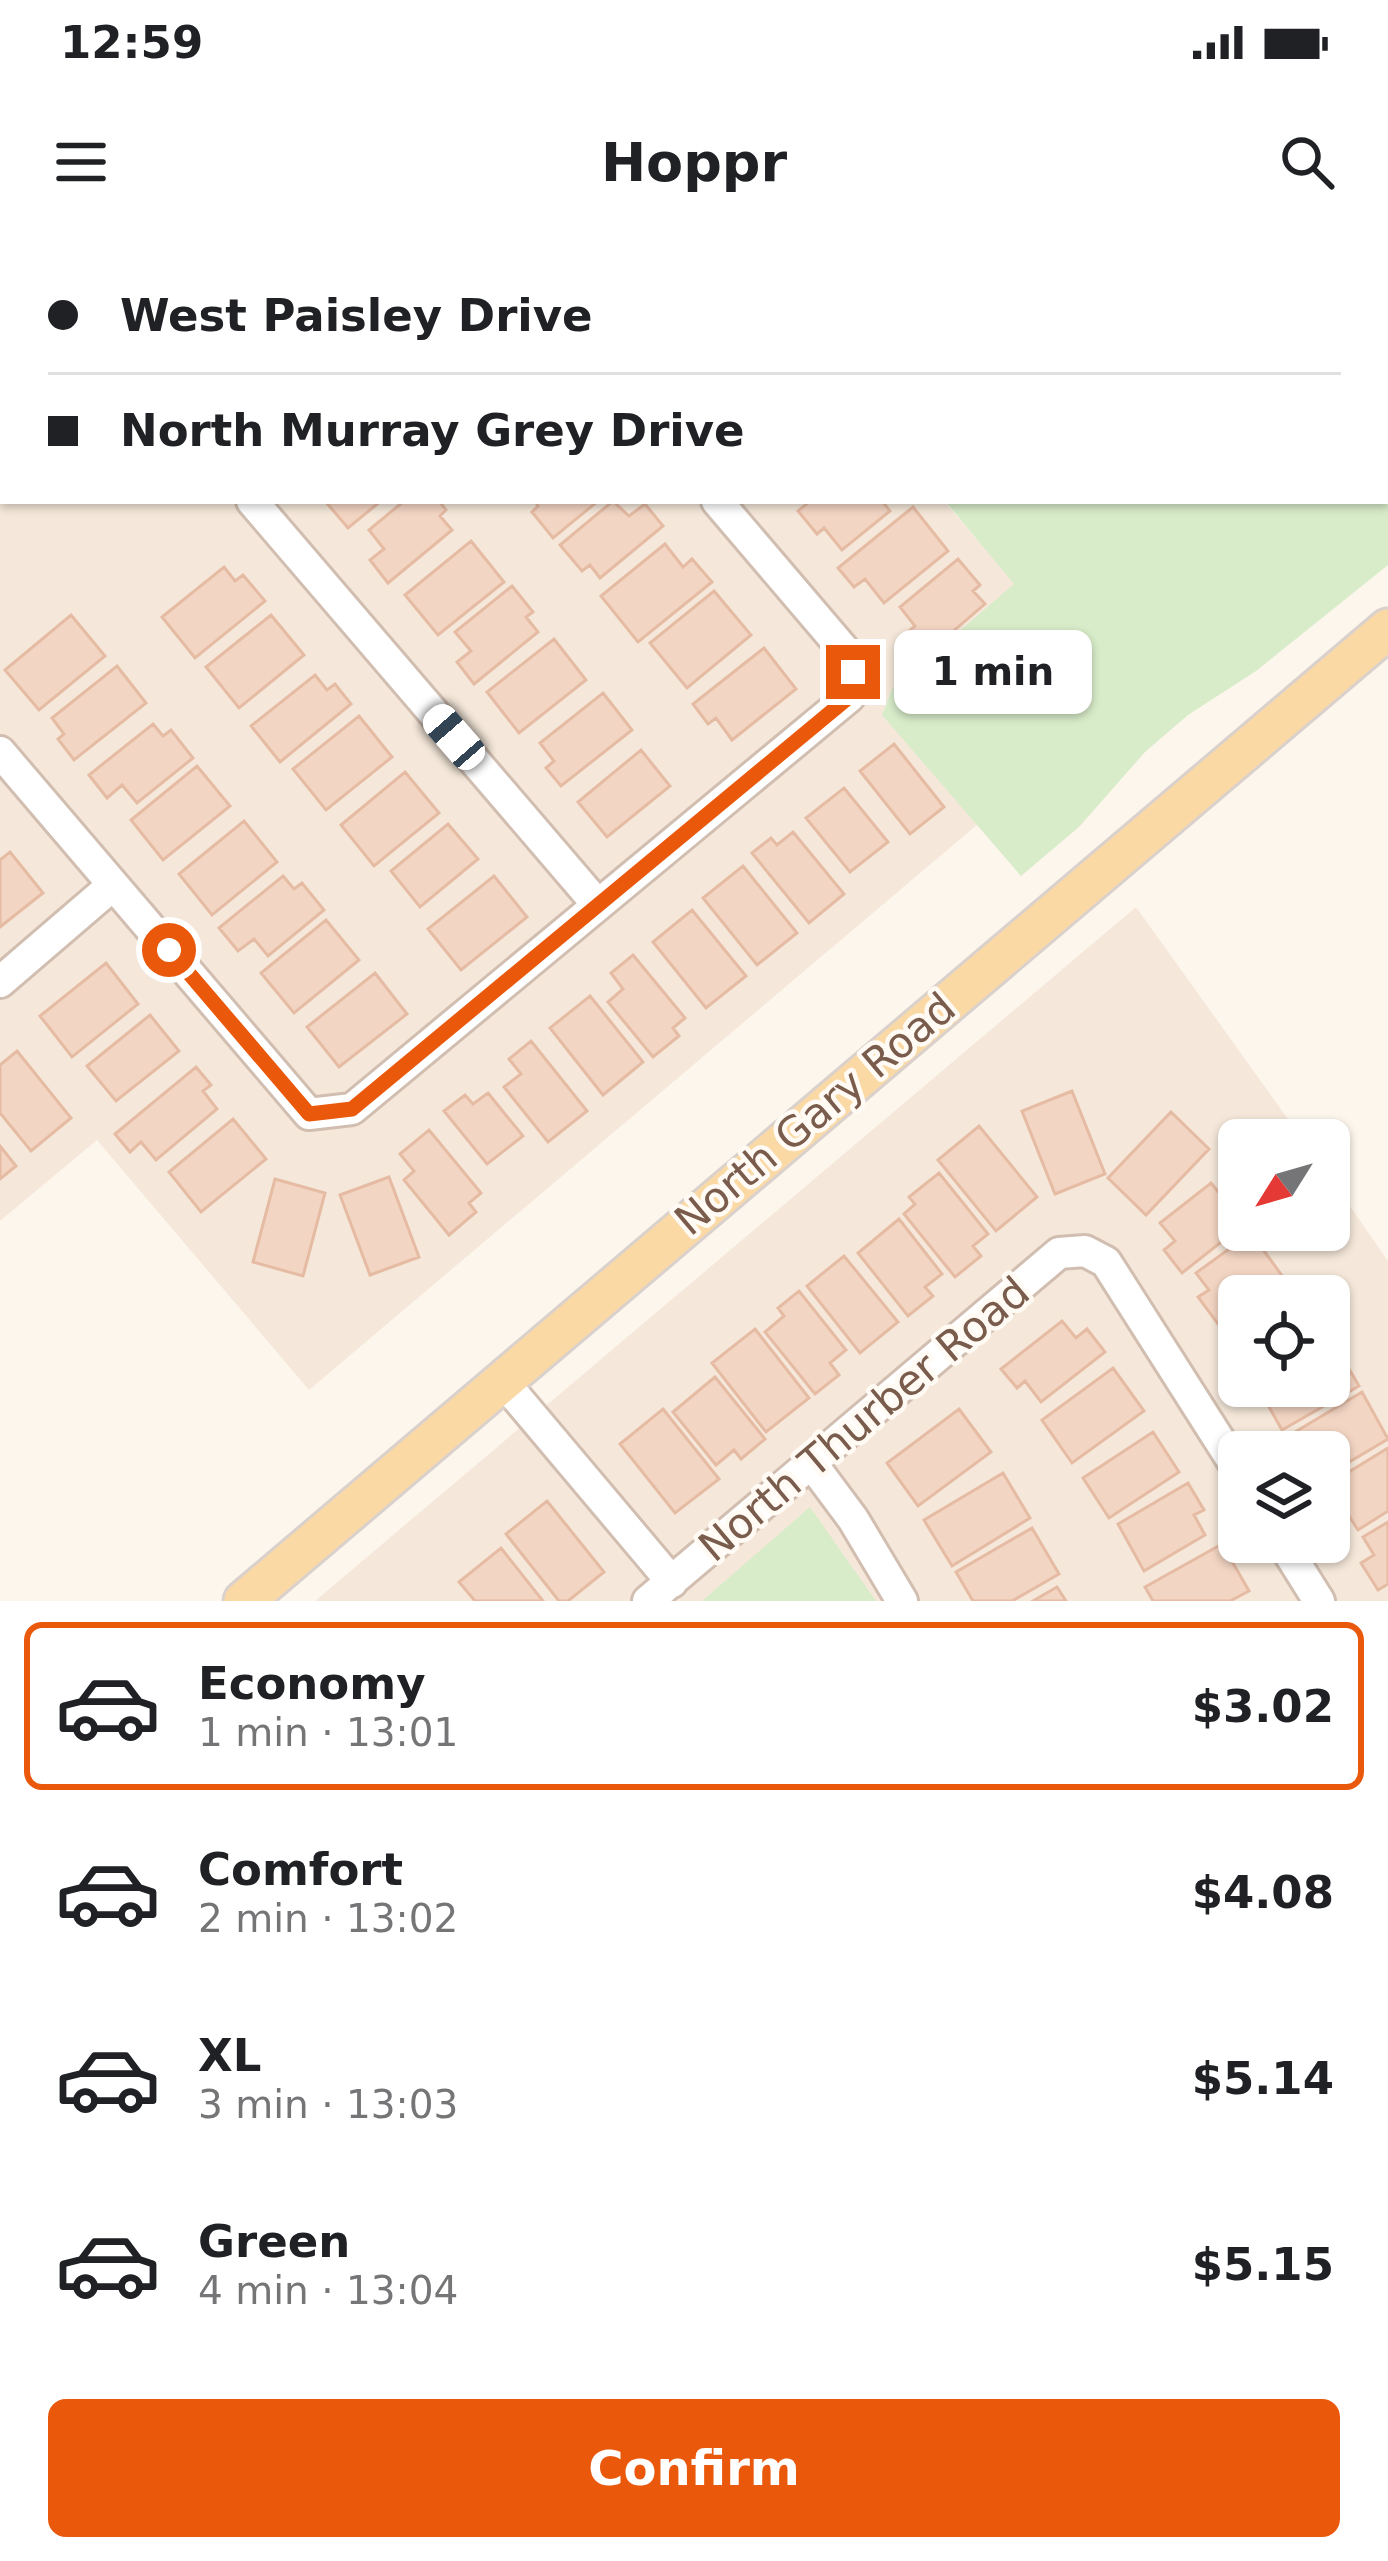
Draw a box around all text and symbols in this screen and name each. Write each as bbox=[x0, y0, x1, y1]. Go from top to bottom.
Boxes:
text: 12:59 bbox=[60, 16, 203, 69]
icon: menu bbox=[48, 129, 114, 195]
icon: search bbox=[1274, 129, 1340, 195]
text: Hoppr bbox=[601, 131, 787, 194]
text: West Paisley Drive bbox=[120, 289, 593, 342]
text: North Murray Grey Drive bbox=[120, 404, 745, 457]
callout: 1 min bbox=[895, 630, 1093, 714]
route end bbox=[826, 645, 880, 699]
text: 1 min bbox=[932, 649, 1054, 694]
car bbox=[417, 698, 491, 776]
route start bbox=[142, 923, 196, 977]
street label: North Gary Road bbox=[665, 983, 965, 1245]
north arrow bbox=[1218, 1119, 1350, 1251]
map controls bbox=[1218, 1119, 1350, 1563]
street label: North Thurber Road bbox=[689, 1267, 1039, 1571]
button: locate bbox=[1218, 1275, 1350, 1407]
button: layers bbox=[1218, 1431, 1350, 1563]
icon: car bbox=[54, 1652, 162, 1760]
text: Economy bbox=[198, 1657, 426, 1710]
text: $3.02 bbox=[1192, 1680, 1334, 1733]
text: 1 min · 13:01 bbox=[198, 1710, 458, 1755]
icon: car bbox=[54, 1838, 162, 1946]
text: Comfort bbox=[198, 1843, 403, 1896]
text: $4.08 bbox=[1192, 1866, 1334, 1919]
text: 2 min · 13:02 bbox=[198, 1896, 458, 1941]
icon: car bbox=[54, 2024, 162, 2132]
text: XL bbox=[198, 2029, 261, 2082]
text: $5.14 bbox=[1192, 2052, 1334, 2105]
text: 3 min · 13:03 bbox=[198, 2082, 458, 2127]
icon: car bbox=[54, 2210, 162, 2318]
text: Green bbox=[198, 2215, 350, 2268]
text: $5.15 bbox=[1192, 2238, 1334, 2291]
text: 4 min · 13:04 bbox=[198, 2268, 458, 2313]
button: Confirm bbox=[48, 2399, 1340, 2537]

